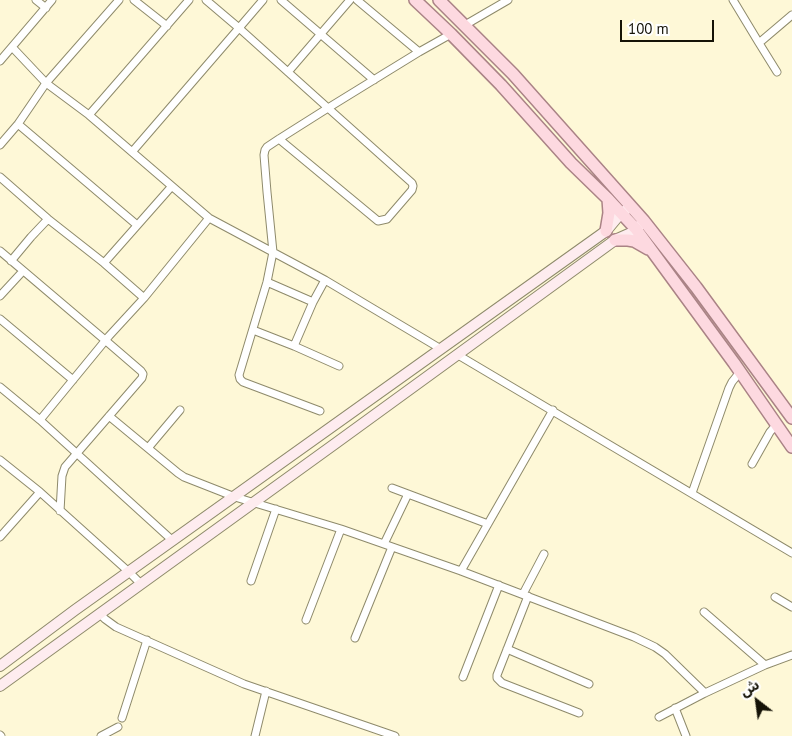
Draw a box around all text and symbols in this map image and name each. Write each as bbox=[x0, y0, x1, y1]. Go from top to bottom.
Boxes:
scale bar bbox=[622, 10, 716, 42]
text: 100 m bbox=[628, 19, 669, 38]
text: ش bbox=[737, 675, 762, 701]
north arrow bbox=[732, 676, 782, 726]

